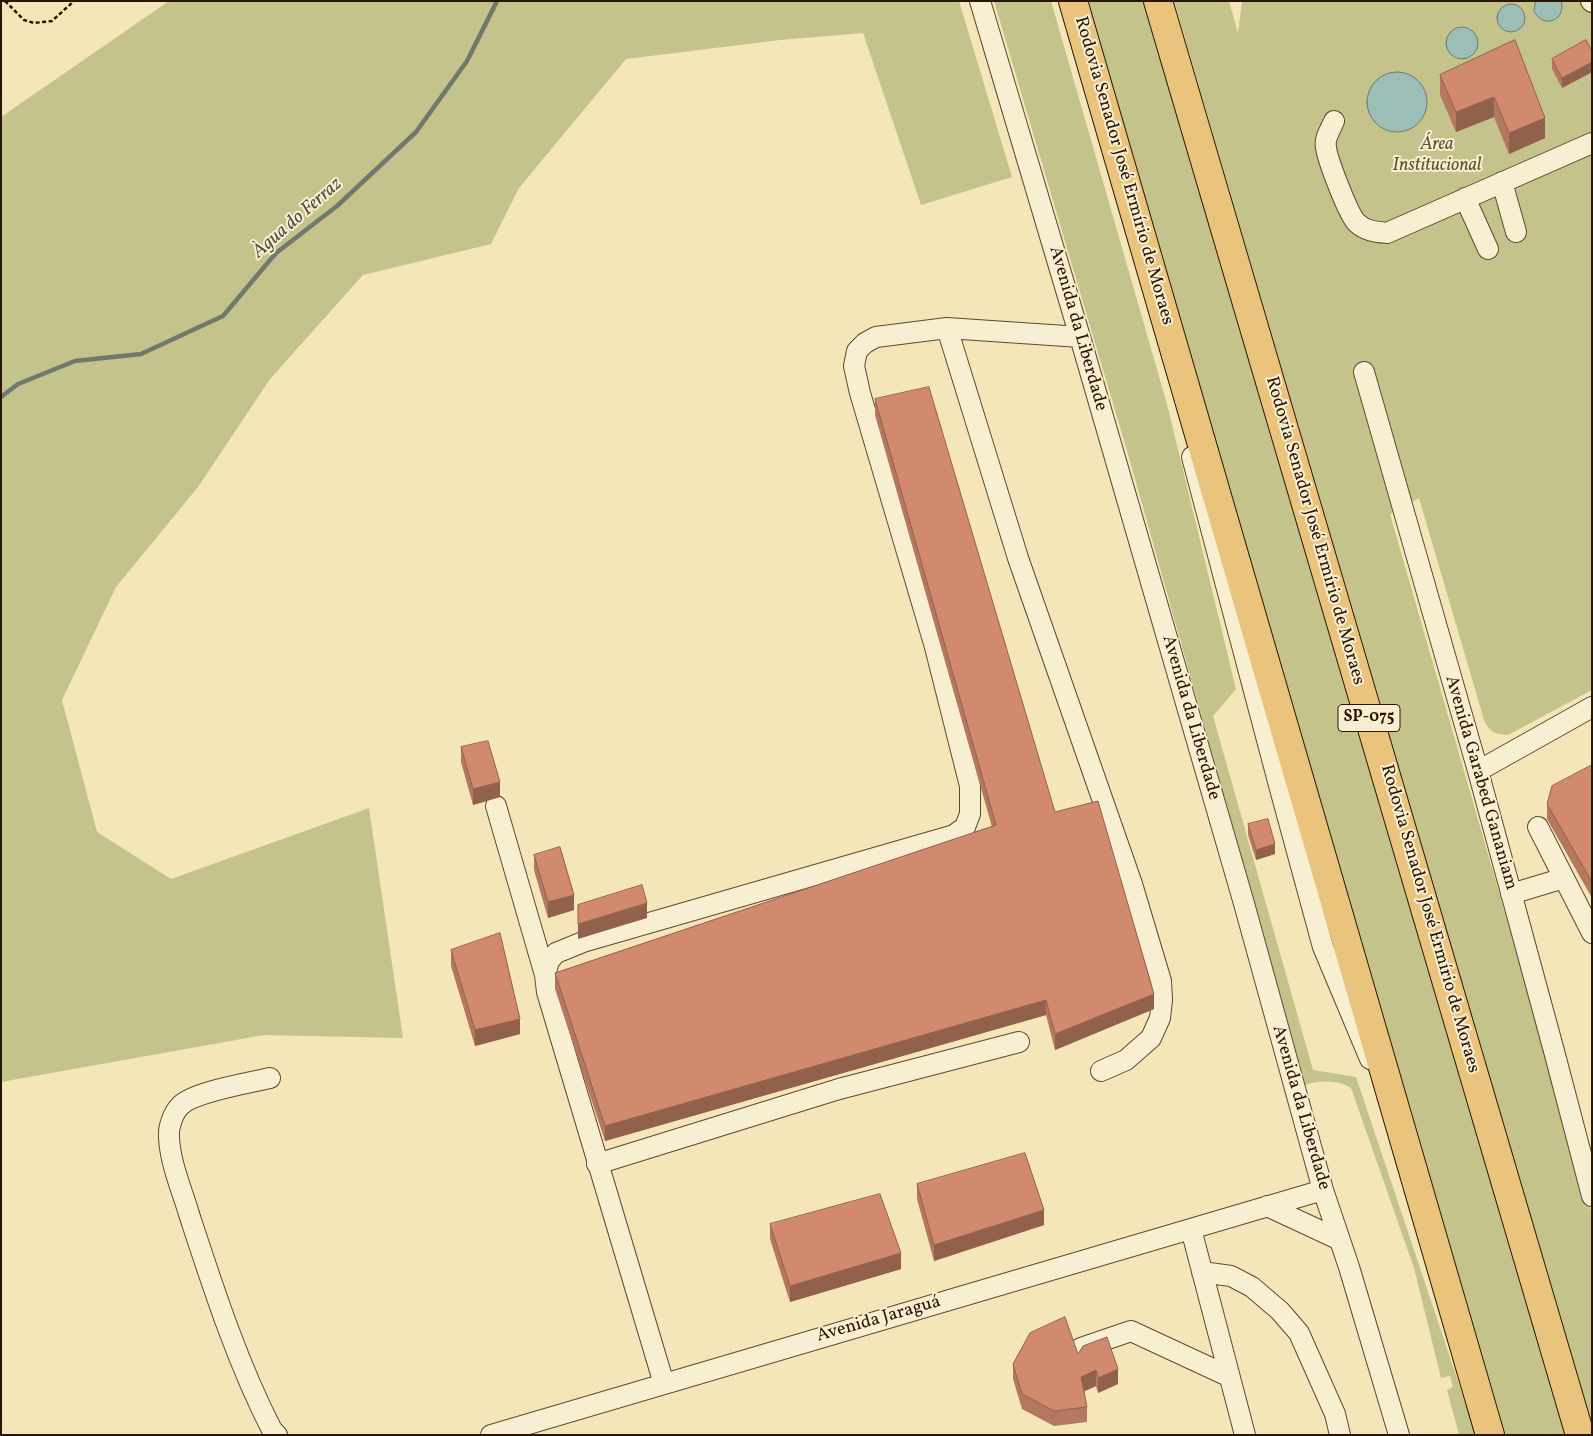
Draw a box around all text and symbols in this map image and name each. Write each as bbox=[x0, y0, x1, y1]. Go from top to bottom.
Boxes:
street label: Rodovia Senador José Ermírio de Moraes bbox=[1069, 14, 1177, 328]
park label: Área Institucional bbox=[1392, 135, 1482, 178]
water label: Àgua do Ferraz bbox=[248, 174, 348, 264]
street label: Avenida da Liberdade bbox=[1043, 244, 1111, 414]
street label: Rodovia Senador José Ermírio de Moraes bbox=[1260, 374, 1368, 688]
street label: Avenida da Liberdade bbox=[1156, 633, 1224, 803]
street label: Avenida Garabed Gananiam bbox=[1439, 673, 1521, 893]
road number: SP-075 bbox=[1338, 704, 1400, 731]
street label: Rodovia Senador José Ermírio de Moraes bbox=[1375, 762, 1483, 1076]
street label: Avenida da Liberdade bbox=[1266, 1023, 1334, 1193]
street label: Avenida Jaraguá bbox=[814, 1292, 944, 1348]

